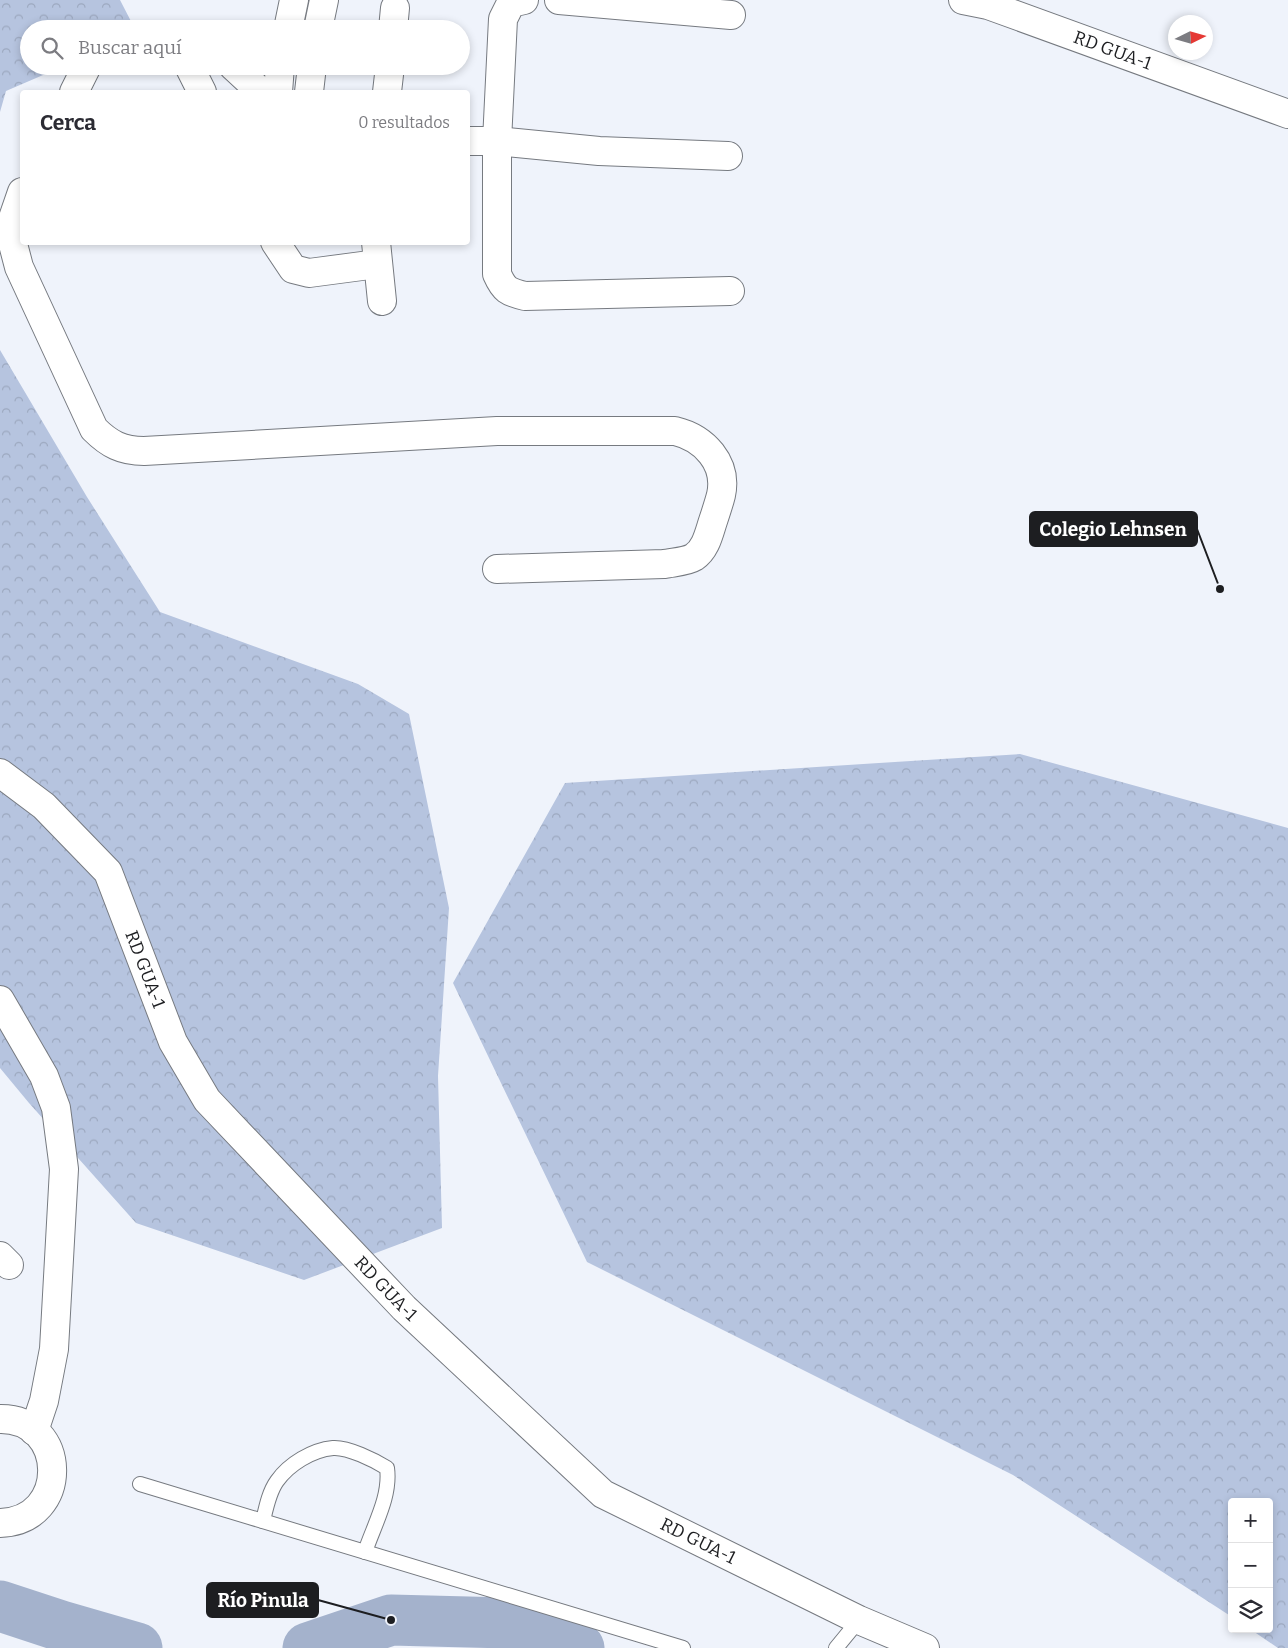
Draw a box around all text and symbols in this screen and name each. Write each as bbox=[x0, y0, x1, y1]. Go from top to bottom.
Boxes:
north arrow bbox=[1168, 15, 1213, 60]
search box bbox=[20, 20, 470, 75]
street label: RD GUA-1 bbox=[1071, 26, 1155, 75]
icon: search bbox=[38, 34, 66, 62]
text: Buscar aquí bbox=[78, 36, 182, 59]
text: Cerca bbox=[40, 110, 96, 136]
text: 0 resultados bbox=[358, 113, 450, 132]
callout: Colegio Lehnsen bbox=[1030, 512, 1197, 546]
text: Colegio Lehnsen bbox=[1039, 518, 1187, 541]
street label: RD GUA-1 bbox=[120, 927, 170, 1012]
street label: RD GUA-1 bbox=[350, 1252, 422, 1326]
map controls bbox=[1228, 1498, 1273, 1633]
button: + bbox=[1228, 1498, 1273, 1543]
street label: RD GUA-1 bbox=[657, 1513, 740, 1569]
button: − bbox=[1228, 1543, 1273, 1588]
callout: Río Pinula bbox=[207, 1583, 318, 1617]
button: layers bbox=[1228, 1588, 1273, 1633]
text: Río Pinula bbox=[217, 1589, 309, 1612]

